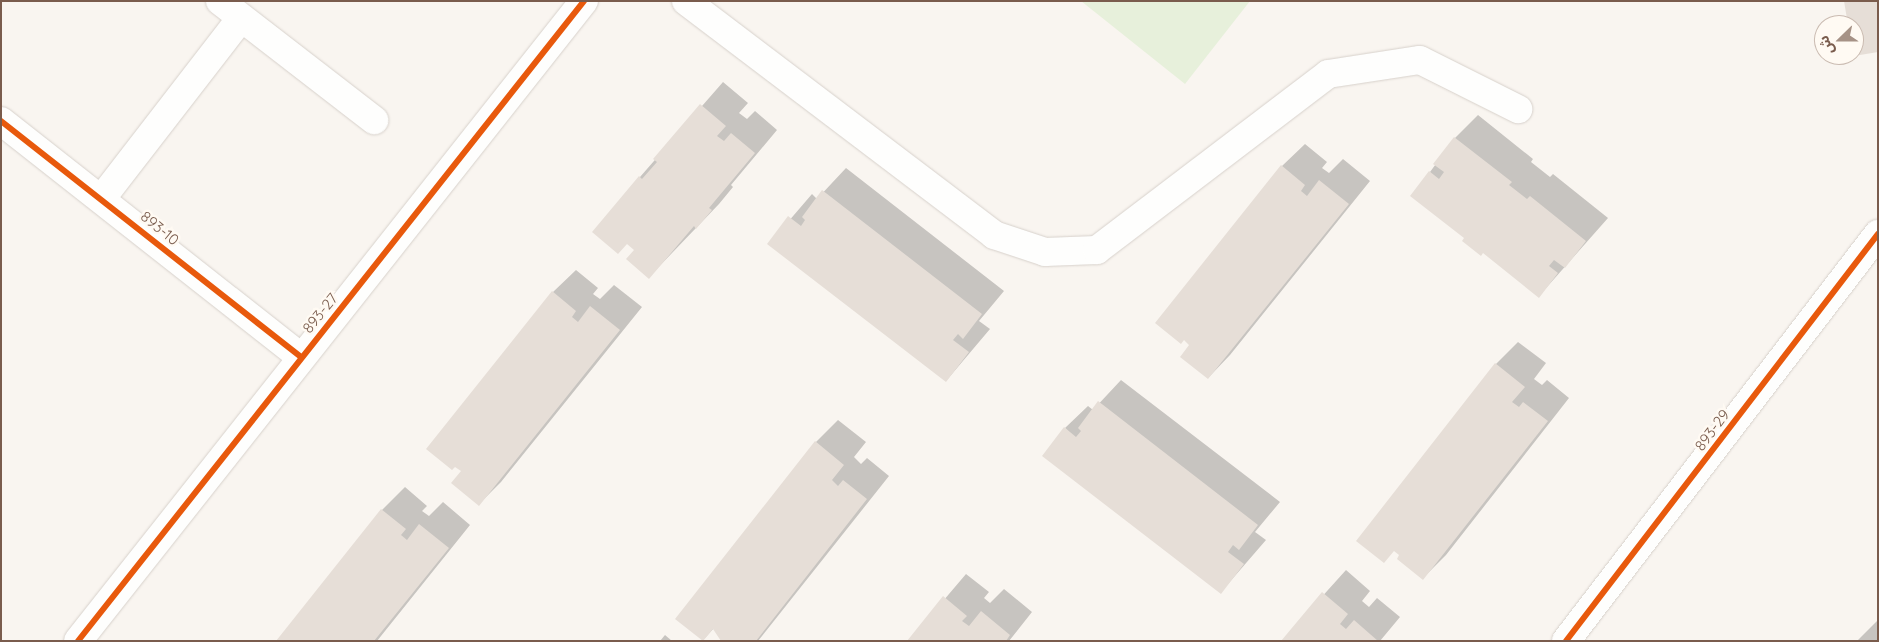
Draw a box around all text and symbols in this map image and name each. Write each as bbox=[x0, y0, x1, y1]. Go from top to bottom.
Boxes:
north arrow bbox=[1814, 15, 1864, 65]
text: ش bbox=[1814, 33, 1838, 58]
street label: 893-10 bbox=[137, 207, 183, 249]
street label: 893-27 bbox=[299, 289, 341, 337]
street label: 893-29 bbox=[1691, 406, 1733, 454]

